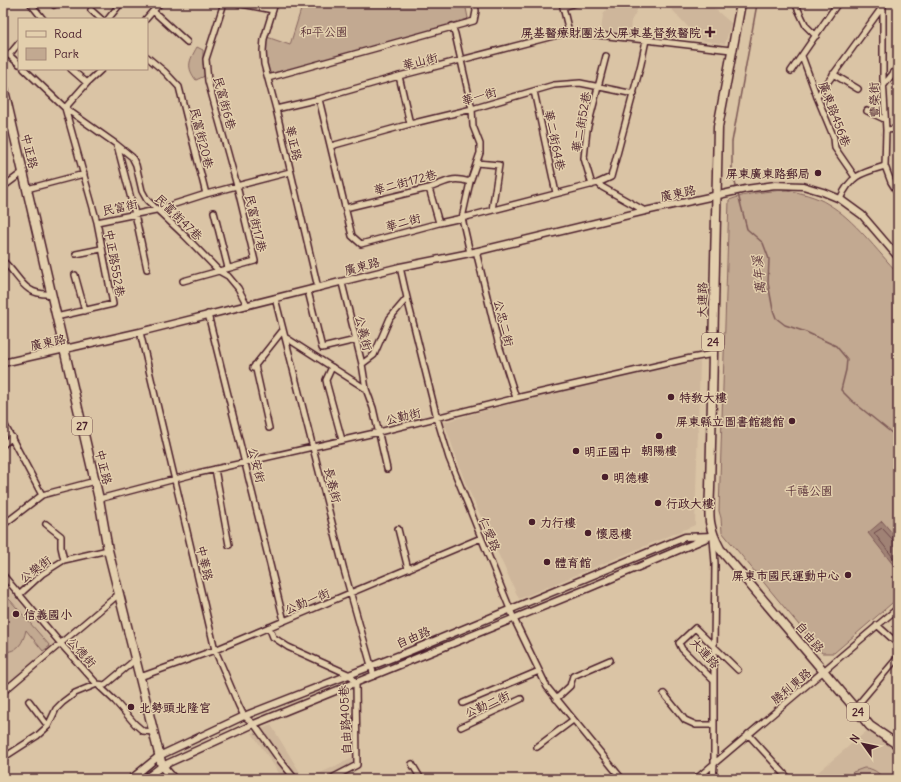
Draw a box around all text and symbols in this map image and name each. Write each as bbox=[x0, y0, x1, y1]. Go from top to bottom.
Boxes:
legend bbox=[18, 18, 148, 70]
park label: 和平公園 bbox=[300, 24, 348, 39]
place label: 屏基醫療財團法人屏東基督教醫院 bbox=[521, 25, 701, 40]
text: Road bbox=[54, 26, 82, 41]
marker: 屏基醫療財團法人屏東基督教醫院 bbox=[704, 26, 716, 38]
text: Park bbox=[54, 46, 79, 61]
street label: 華山街 bbox=[401, 49, 439, 73]
street label: 民富街6巷 bbox=[211, 75, 239, 131]
street label: 廣東路456巷 bbox=[816, 79, 854, 149]
street label: 豐榮街 bbox=[866, 82, 882, 118]
street label: 華一街 bbox=[460, 84, 498, 108]
street label: 華二街52巷 bbox=[568, 90, 594, 154]
street label: 民富街20巷 bbox=[187, 106, 217, 170]
street label: 華二街64巷 bbox=[541, 108, 569, 172]
street label: 華正路 bbox=[283, 124, 305, 162]
street label: 中正路 bbox=[19, 132, 41, 170]
street label: 華二街172巷 bbox=[372, 166, 438, 198]
place label: 屏東廣東路郵局 bbox=[726, 166, 810, 181]
marker: 屏東廣東路郵局 bbox=[813, 168, 823, 178]
street label: 廣東路 bbox=[659, 182, 697, 204]
street label: 民富街47巷 bbox=[152, 191, 206, 243]
street label: 民富街17巷 bbox=[242, 193, 270, 253]
street label: 民富街 bbox=[101, 196, 139, 218]
street label: 華二街 bbox=[384, 210, 422, 234]
street label: 中正路552巷 bbox=[102, 228, 128, 298]
street label: 廣東路 bbox=[343, 254, 381, 278]
water label: 萬年溪 bbox=[748, 254, 769, 295]
street label: 大連路 bbox=[694, 282, 710, 318]
street label: 公忠二街 bbox=[491, 298, 517, 348]
street label: 公義街 bbox=[352, 314, 376, 352]
street label: 廣東路 bbox=[29, 331, 67, 353]
road number: 24 bbox=[702, 333, 724, 351]
place label: 特教大樓 bbox=[679, 390, 727, 405]
marker: 特教大樓 bbox=[666, 392, 676, 402]
street label: 公勤街 bbox=[384, 404, 422, 428]
place label: 屏東縣立圖書館總館 bbox=[676, 414, 785, 429]
marker: 屏東縣立圖書館總館 bbox=[787, 416, 797, 426]
road number: 27 bbox=[72, 417, 92, 435]
marker: 朝陽樓 bbox=[654, 431, 664, 441]
place label: 朝陽樓 bbox=[641, 443, 677, 458]
place label: 明正國中 bbox=[584, 444, 632, 459]
street label: 公安街 bbox=[245, 446, 269, 484]
marker: 明正國中 bbox=[571, 446, 581, 456]
street label: 中正路 bbox=[93, 448, 115, 486]
street label: 長春街 bbox=[321, 466, 345, 504]
place label: 明德樓 bbox=[613, 470, 649, 485]
marker: 明德樓 bbox=[600, 472, 610, 482]
park label: 千禧公園 bbox=[785, 483, 833, 498]
place label: 行政大樓 bbox=[666, 496, 714, 511]
marker: 行政大樓 bbox=[653, 498, 663, 508]
street label: 仁愛路 bbox=[476, 514, 504, 554]
place label: 力行樓 bbox=[540, 515, 576, 530]
marker: 力行樓 bbox=[527, 517, 537, 527]
place label: 懷恩樓 bbox=[596, 526, 632, 541]
marker: 懷恩樓 bbox=[583, 528, 593, 538]
street label: 中華路 bbox=[194, 544, 216, 582]
street label: 公樂街 bbox=[16, 552, 54, 586]
place label: 體育館 bbox=[555, 555, 592, 570]
marker: 體育館 bbox=[542, 557, 552, 567]
place label: 屏東市國民運動中心 bbox=[732, 568, 840, 583]
marker: 屏東市國民運動中心 bbox=[843, 570, 853, 580]
street label: 公勤一街 bbox=[282, 585, 332, 617]
place label: 信義國小 bbox=[24, 607, 72, 622]
marker: 信義國小 bbox=[11, 609, 21, 619]
street label: 自由路 bbox=[793, 618, 827, 656]
street label: 自由路 bbox=[393, 623, 433, 651]
street label: 公德街 bbox=[64, 634, 100, 670]
street label: 大連路 bbox=[687, 635, 723, 671]
street label: 勝利東路 bbox=[768, 665, 814, 707]
street label: 自由路405巷 bbox=[336, 685, 354, 755]
street label: 公勤二街 bbox=[462, 687, 512, 721]
place label: 北勢頭北隆宮 bbox=[139, 700, 211, 715]
marker: 北勢頭北隆宮 bbox=[126, 702, 136, 712]
road number: 24 bbox=[847, 703, 869, 721]
north arrow bbox=[843, 724, 883, 764]
text: N bbox=[847, 732, 863, 746]

